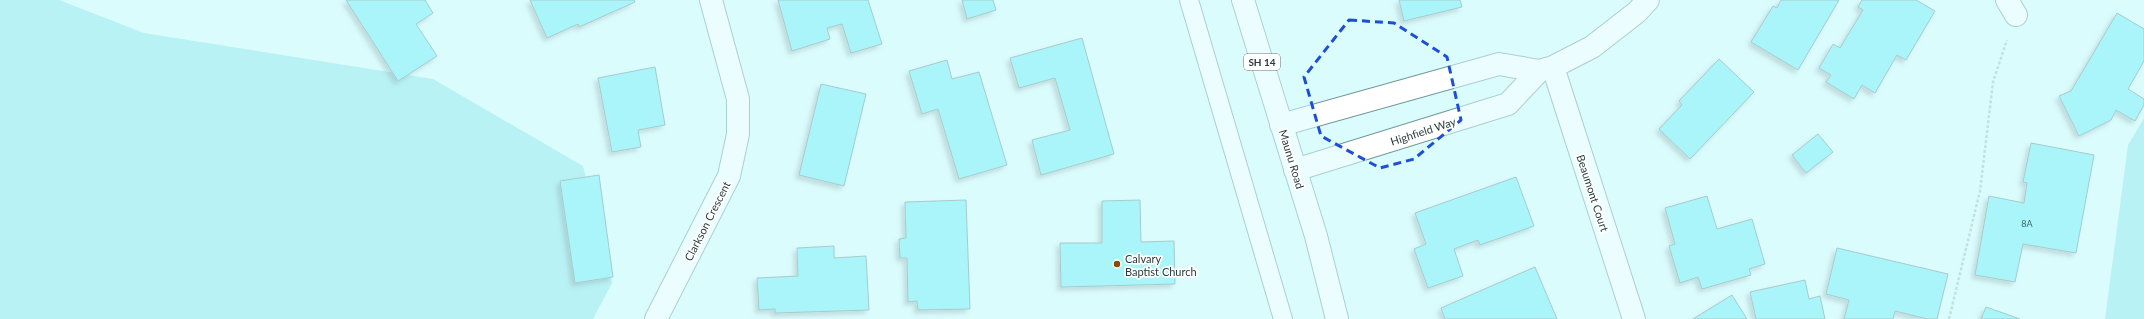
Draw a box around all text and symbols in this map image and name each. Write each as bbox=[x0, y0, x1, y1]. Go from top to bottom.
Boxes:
road number: SH 14 bbox=[1244, 54, 1280, 70]
street label: Highfield Way bbox=[1389, 114, 1458, 148]
street label: Maunu Road bbox=[1277, 128, 1307, 190]
street label: Beaumont Court bbox=[1574, 153, 1612, 233]
street label: Clarkson Crescent bbox=[681, 179, 733, 263]
house number: 8A bbox=[2021, 218, 2034, 229]
place label: Calvary Baptist Church bbox=[1125, 252, 1197, 278]
marker: Calvary Baptist Church bbox=[1112, 259, 1122, 269]

